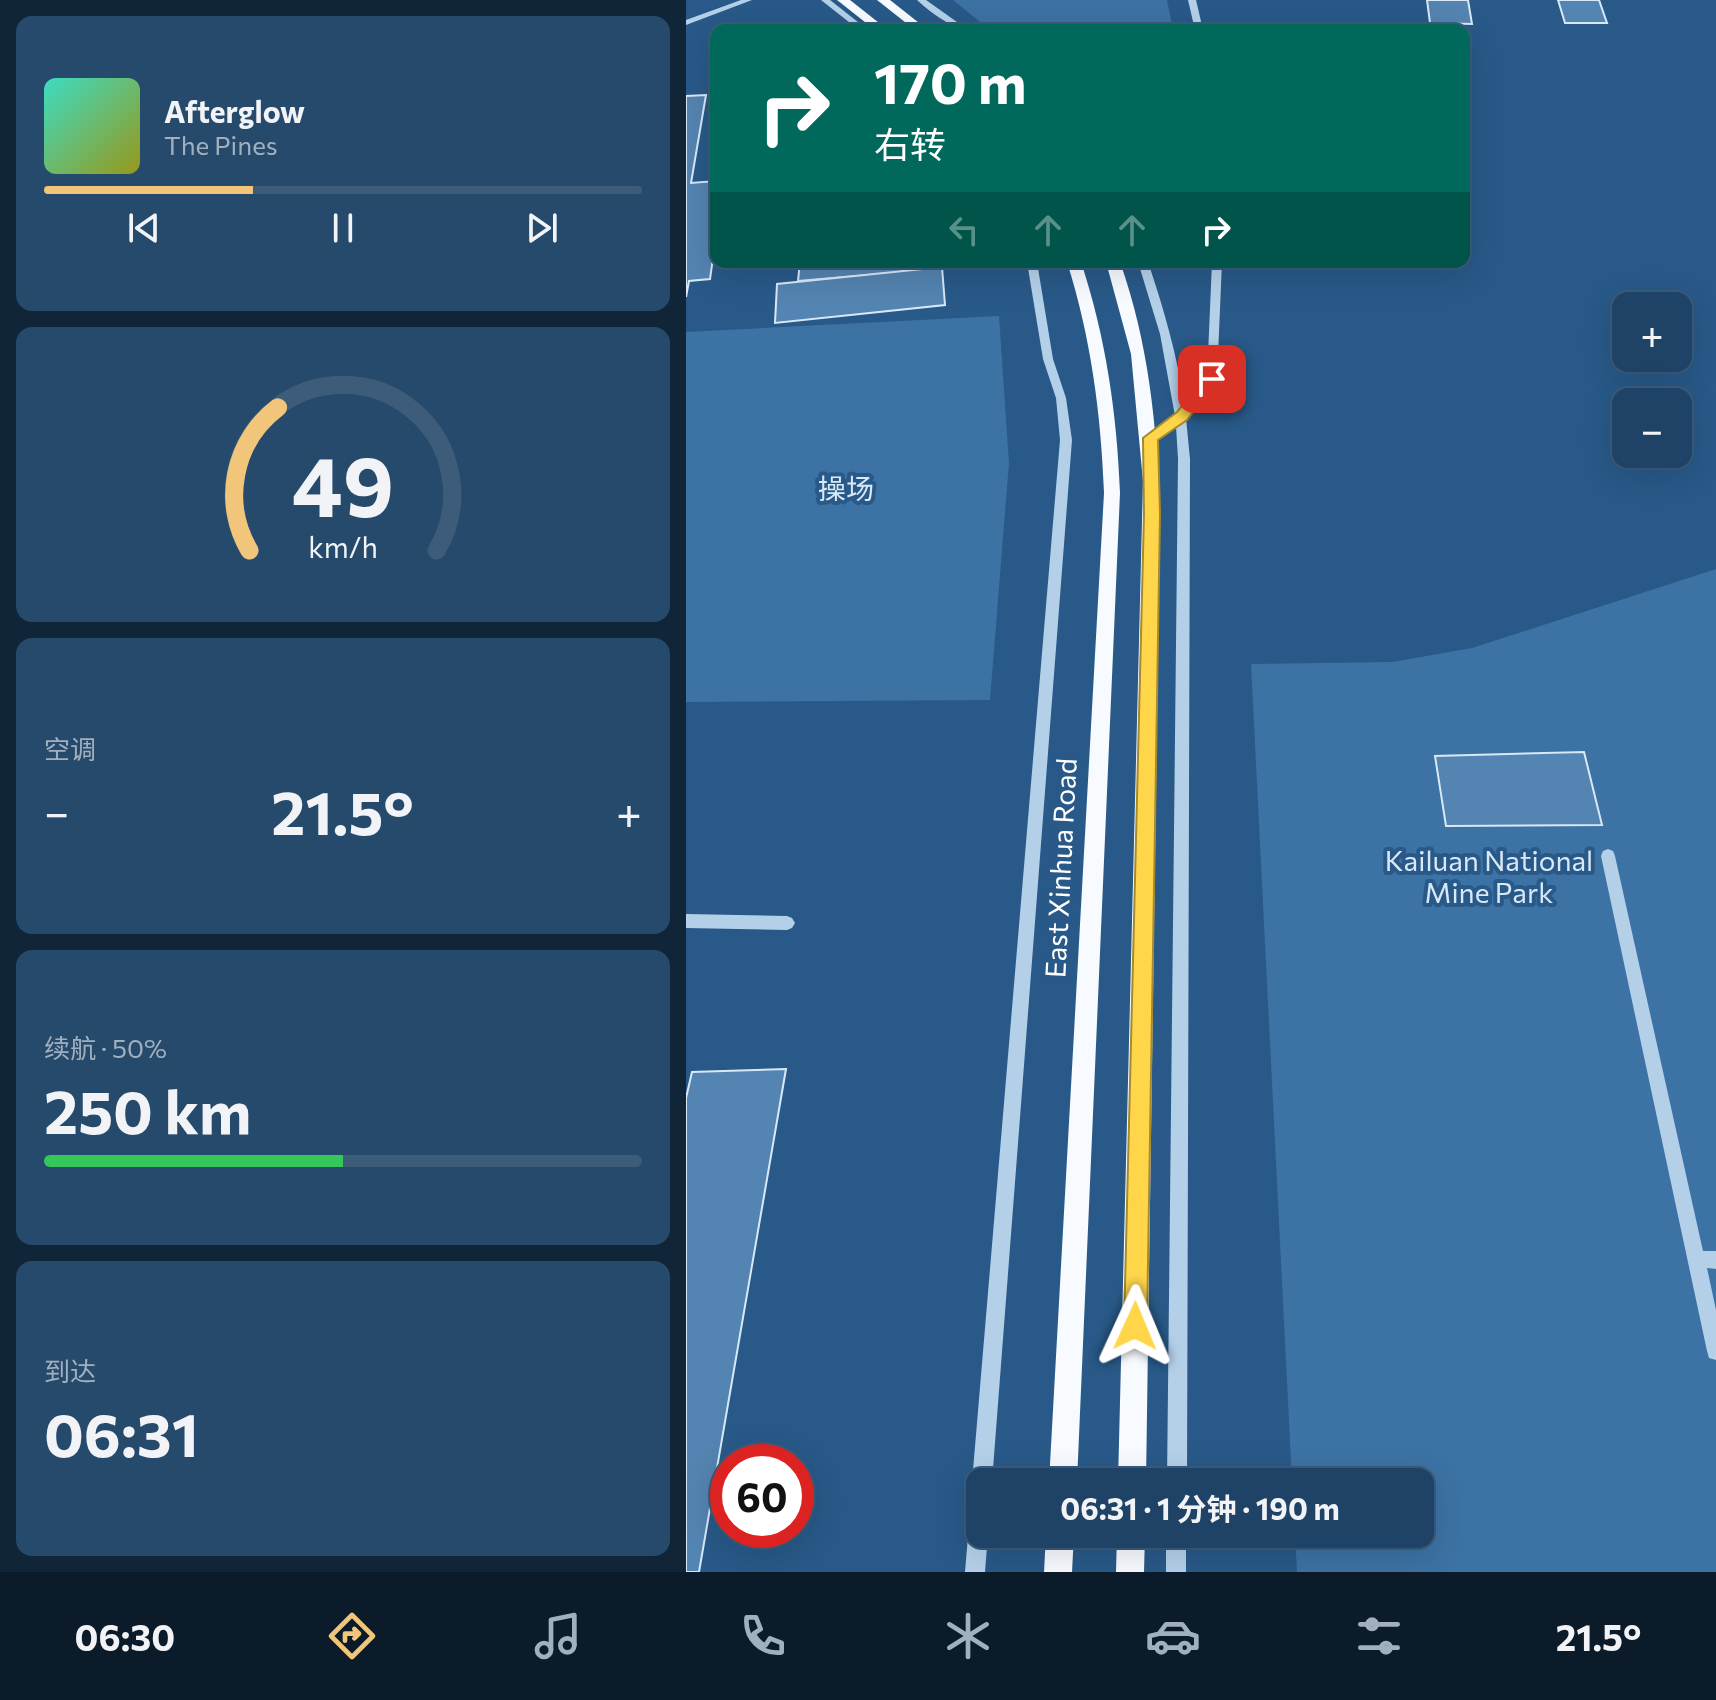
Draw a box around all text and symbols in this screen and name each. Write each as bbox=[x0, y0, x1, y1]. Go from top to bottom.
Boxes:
text: 170 m bbox=[874, 47, 1027, 116]
icon: right bbox=[742, 56, 846, 160]
text: Afterglow bbox=[164, 92, 305, 129]
text: 右转 bbox=[874, 121, 946, 165]
text: The Pines bbox=[164, 129, 278, 160]
icon: previous bbox=[122, 206, 166, 250]
icon: pause bbox=[321, 206, 365, 250]
icon: next bbox=[520, 206, 564, 250]
icon: left bbox=[942, 208, 986, 252]
icon: ahead bbox=[1026, 208, 1070, 252]
icon: ahead bbox=[1110, 208, 1154, 252]
icon: right bbox=[1194, 208, 1238, 252]
map controls bbox=[1612, 292, 1692, 468]
button: + bbox=[1612, 292, 1692, 372]
pin bbox=[1178, 345, 1246, 413]
icon: arrive bbox=[1190, 357, 1234, 401]
button: − bbox=[1612, 388, 1692, 468]
text: 49 bbox=[292, 431, 394, 533]
park label: 操场 bbox=[818, 471, 874, 505]
text: km/h bbox=[308, 529, 378, 564]
text: 空调 bbox=[44, 733, 96, 764]
street label: East Xinhua Road bbox=[1037, 757, 1083, 979]
text: 21.5° bbox=[271, 774, 414, 847]
text: − bbox=[44, 784, 69, 838]
text: + bbox=[616, 784, 642, 838]
park label: Kailuan National Mine Park bbox=[1385, 843, 1593, 909]
text: 续航 · 50% bbox=[44, 1032, 167, 1063]
text: 250 km bbox=[44, 1073, 251, 1146]
position arrow bbox=[1093, 1284, 1177, 1368]
text: 到达 bbox=[44, 1355, 96, 1386]
text: 06:31 bbox=[44, 1396, 199, 1469]
speed limit sign: 60 bbox=[710, 1444, 814, 1548]
text: 06:31 · 1 分钟 · 190 m bbox=[1060, 1489, 1340, 1526]
icon: directions bbox=[324, 1608, 380, 1664]
icon: music bbox=[530, 1608, 586, 1664]
icon: phone bbox=[735, 1608, 791, 1664]
icon: climate bbox=[940, 1608, 996, 1664]
icon: car bbox=[1145, 1608, 1201, 1664]
icon: filters bbox=[1351, 1608, 1407, 1664]
text: 06:30 bbox=[75, 1614, 175, 1658]
text: 21.5° bbox=[1556, 1614, 1641, 1658]

